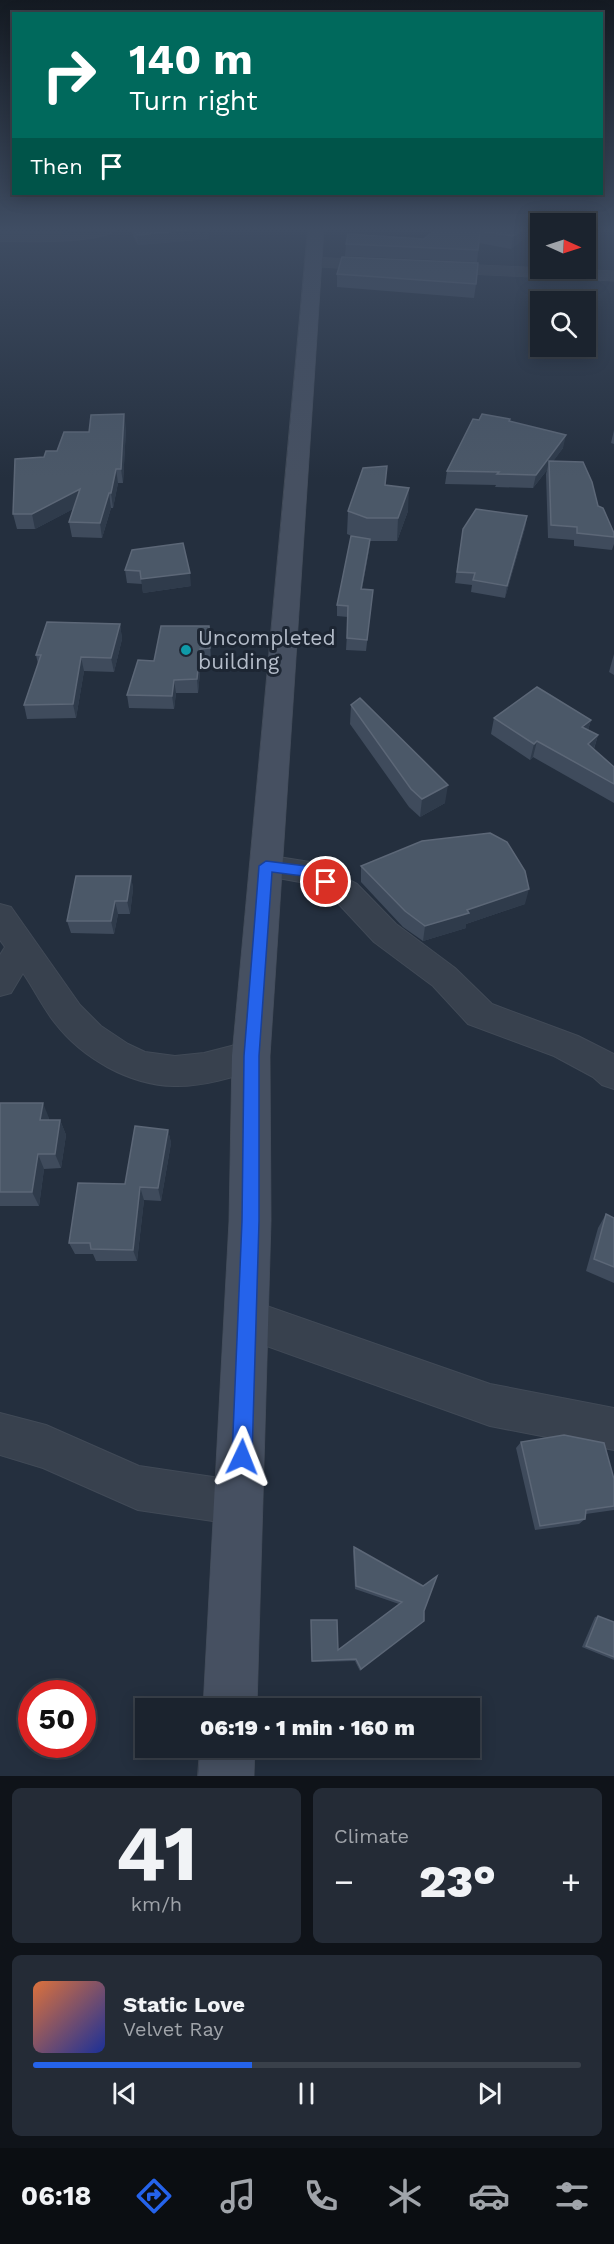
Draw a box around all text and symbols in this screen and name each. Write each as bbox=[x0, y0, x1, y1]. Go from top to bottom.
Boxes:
text: 140 m bbox=[129, 35, 253, 84]
icon: right bbox=[30, 36, 108, 114]
text: Turn right bbox=[129, 85, 258, 117]
icon: arrive bbox=[95, 150, 128, 183]
text: Then bbox=[30, 154, 83, 179]
north arrow bbox=[530, 213, 596, 279]
map controls bbox=[530, 213, 596, 357]
button: search bbox=[530, 291, 596, 357]
place label: Uncompleted building bbox=[198, 625, 336, 674]
marker: Uncompleted building bbox=[179, 643, 193, 657]
pin bbox=[300, 856, 351, 907]
icon: arrive bbox=[309, 865, 342, 898]
position arrow bbox=[210, 1425, 274, 1489]
speed limit sign: 50 bbox=[18, 1680, 96, 1758]
text: 06:19 · 1 min · 160 m bbox=[200, 1715, 415, 1740]
text: 41 bbox=[115, 1807, 198, 1899]
text: Climate bbox=[334, 1824, 409, 1848]
text: 23° bbox=[419, 1855, 496, 1908]
text: − bbox=[334, 1862, 354, 1901]
text: + bbox=[561, 1862, 581, 1901]
text: km/h bbox=[131, 1892, 182, 1916]
text: Static Love bbox=[123, 1992, 245, 2017]
text: Velvet Ray bbox=[123, 2017, 224, 2041]
icon: previous bbox=[108, 2077, 141, 2110]
icon: pause bbox=[290, 2077, 323, 2110]
icon: next bbox=[473, 2077, 506, 2110]
icon: directions bbox=[133, 2175, 175, 2217]
icon: music bbox=[217, 2175, 259, 2217]
icon: phone bbox=[300, 2175, 342, 2217]
icon: climate bbox=[384, 2175, 426, 2217]
icon: car bbox=[468, 2175, 510, 2217]
icon: filters bbox=[551, 2175, 593, 2217]
text: 06:18 bbox=[21, 2180, 92, 2212]

